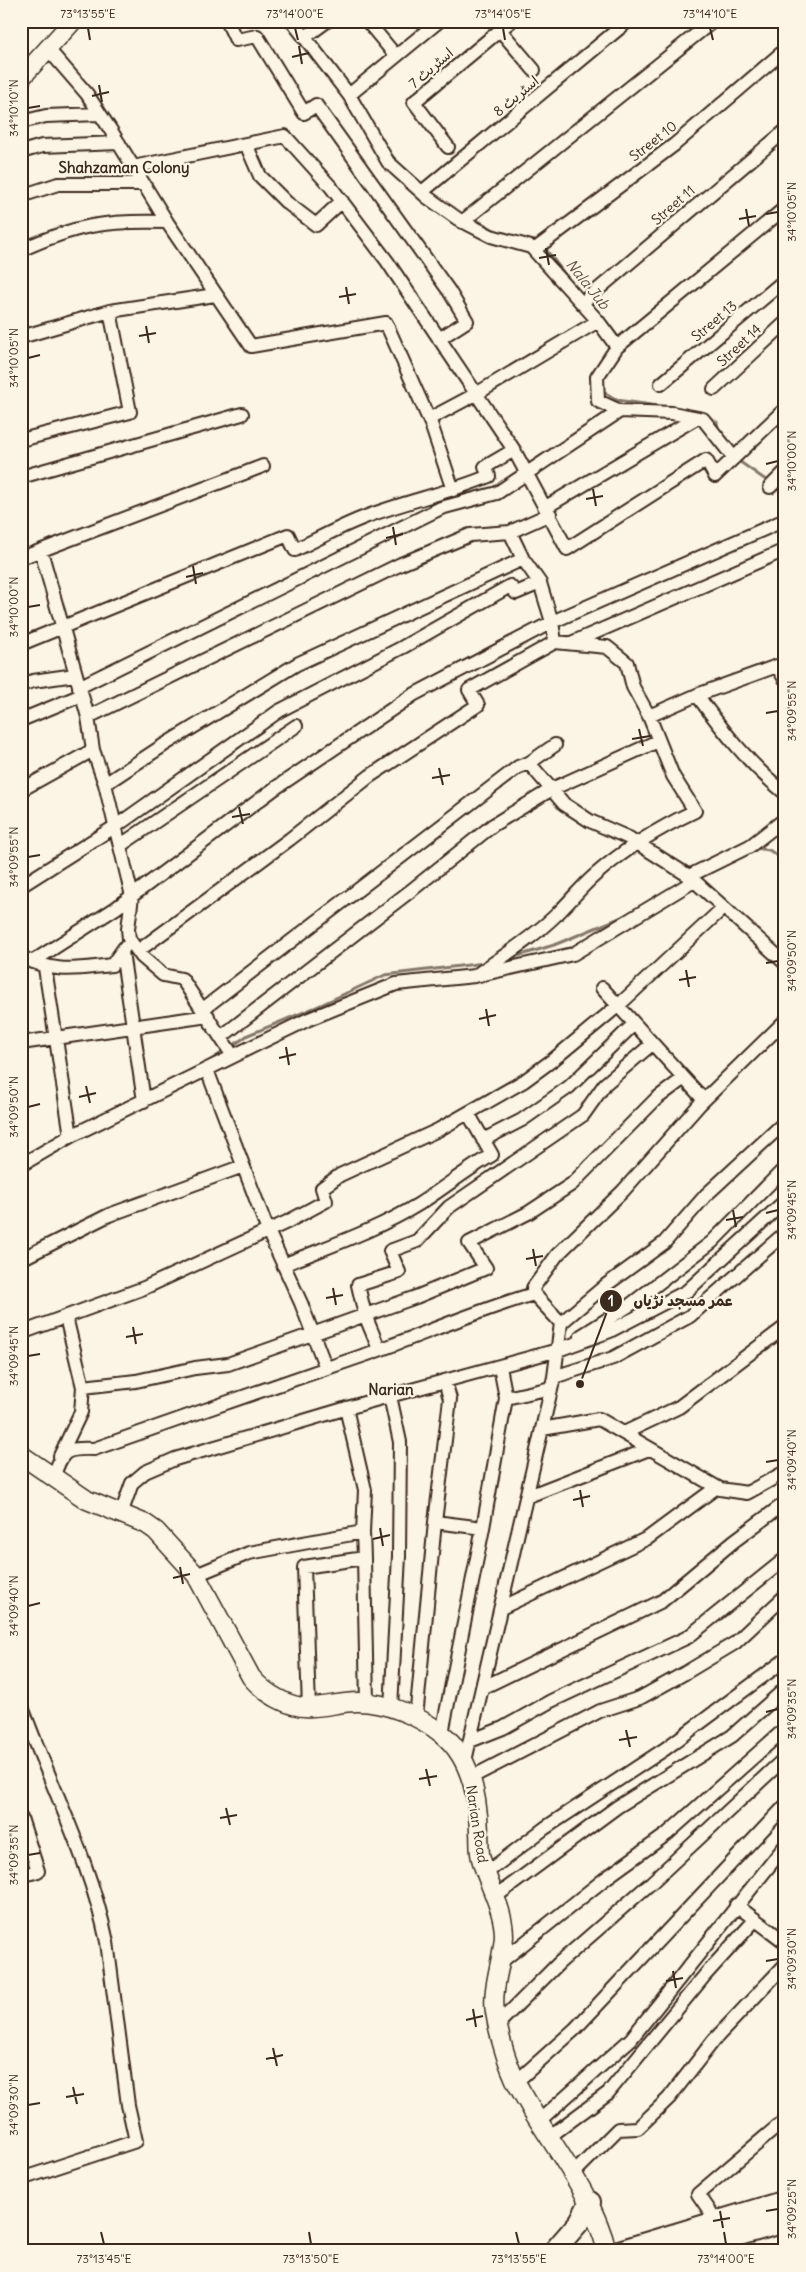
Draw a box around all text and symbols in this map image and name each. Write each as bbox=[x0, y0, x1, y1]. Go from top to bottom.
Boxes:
text: 73°13'55"E bbox=[60, 6, 116, 21]
text: 73°14'00"E bbox=[266, 6, 324, 21]
text: 73°14'05"E bbox=[475, 6, 531, 21]
text: 73°14'10"E bbox=[683, 6, 737, 21]
street label: اسٹریٹ 7 bbox=[405, 44, 457, 92]
street label: اسٹریٹ 8 bbox=[489, 72, 543, 120]
text: 34°10'10"N bbox=[6, 79, 21, 137]
street label: Street 10 bbox=[626, 117, 680, 165]
district label: Shahzaman Colony bbox=[59, 158, 189, 178]
street label: Street 11 bbox=[648, 181, 698, 229]
text: 34°10'05"N bbox=[784, 182, 799, 242]
water label: Nala Jub bbox=[562, 255, 615, 314]
street label: Street 13 bbox=[687, 297, 741, 345]
street label: Street 14 bbox=[713, 320, 765, 370]
text: 34°10'05"N bbox=[6, 328, 21, 388]
text: 34°10'00"N bbox=[784, 431, 799, 491]
text: 34°10'00"N bbox=[6, 577, 21, 637]
text: 34°09'55"N bbox=[784, 680, 799, 742]
text: 34°09'55"N bbox=[6, 826, 21, 888]
text: 34°09'50"N bbox=[784, 930, 799, 992]
text: 34°09'50"N bbox=[6, 1076, 21, 1138]
text: 34°09'45"N bbox=[784, 1180, 799, 1240]
callout: عمر مسجد نڑیاں bbox=[599, 1286, 743, 1316]
text: 1 bbox=[608, 1291, 614, 1310]
text: عمر مسجد نڑیاں bbox=[633, 1291, 733, 1310]
text: 34°09'45"N bbox=[6, 1326, 21, 1386]
district label: Narian bbox=[368, 1380, 414, 1399]
text: 34°09'40"N bbox=[784, 1429, 799, 1491]
text: 34°09'40"N bbox=[6, 1575, 21, 1637]
text: 34°09'35"N bbox=[784, 1679, 799, 1739]
street label: Narian Road bbox=[462, 1784, 492, 1864]
text: 34°09'35"N bbox=[6, 1825, 21, 1885]
text: 34°09'30"N bbox=[784, 1928, 799, 1990]
text: 34°09'30"N bbox=[6, 2074, 21, 2136]
text: 34°09'25"N bbox=[784, 2179, 799, 2239]
text: 73°13'45"E bbox=[76, 2251, 132, 2266]
text: 73°13'50"E bbox=[283, 2251, 339, 2266]
text: 73°13'55"E bbox=[491, 2251, 547, 2266]
text: 73°14'00"E bbox=[697, 2251, 755, 2266]

